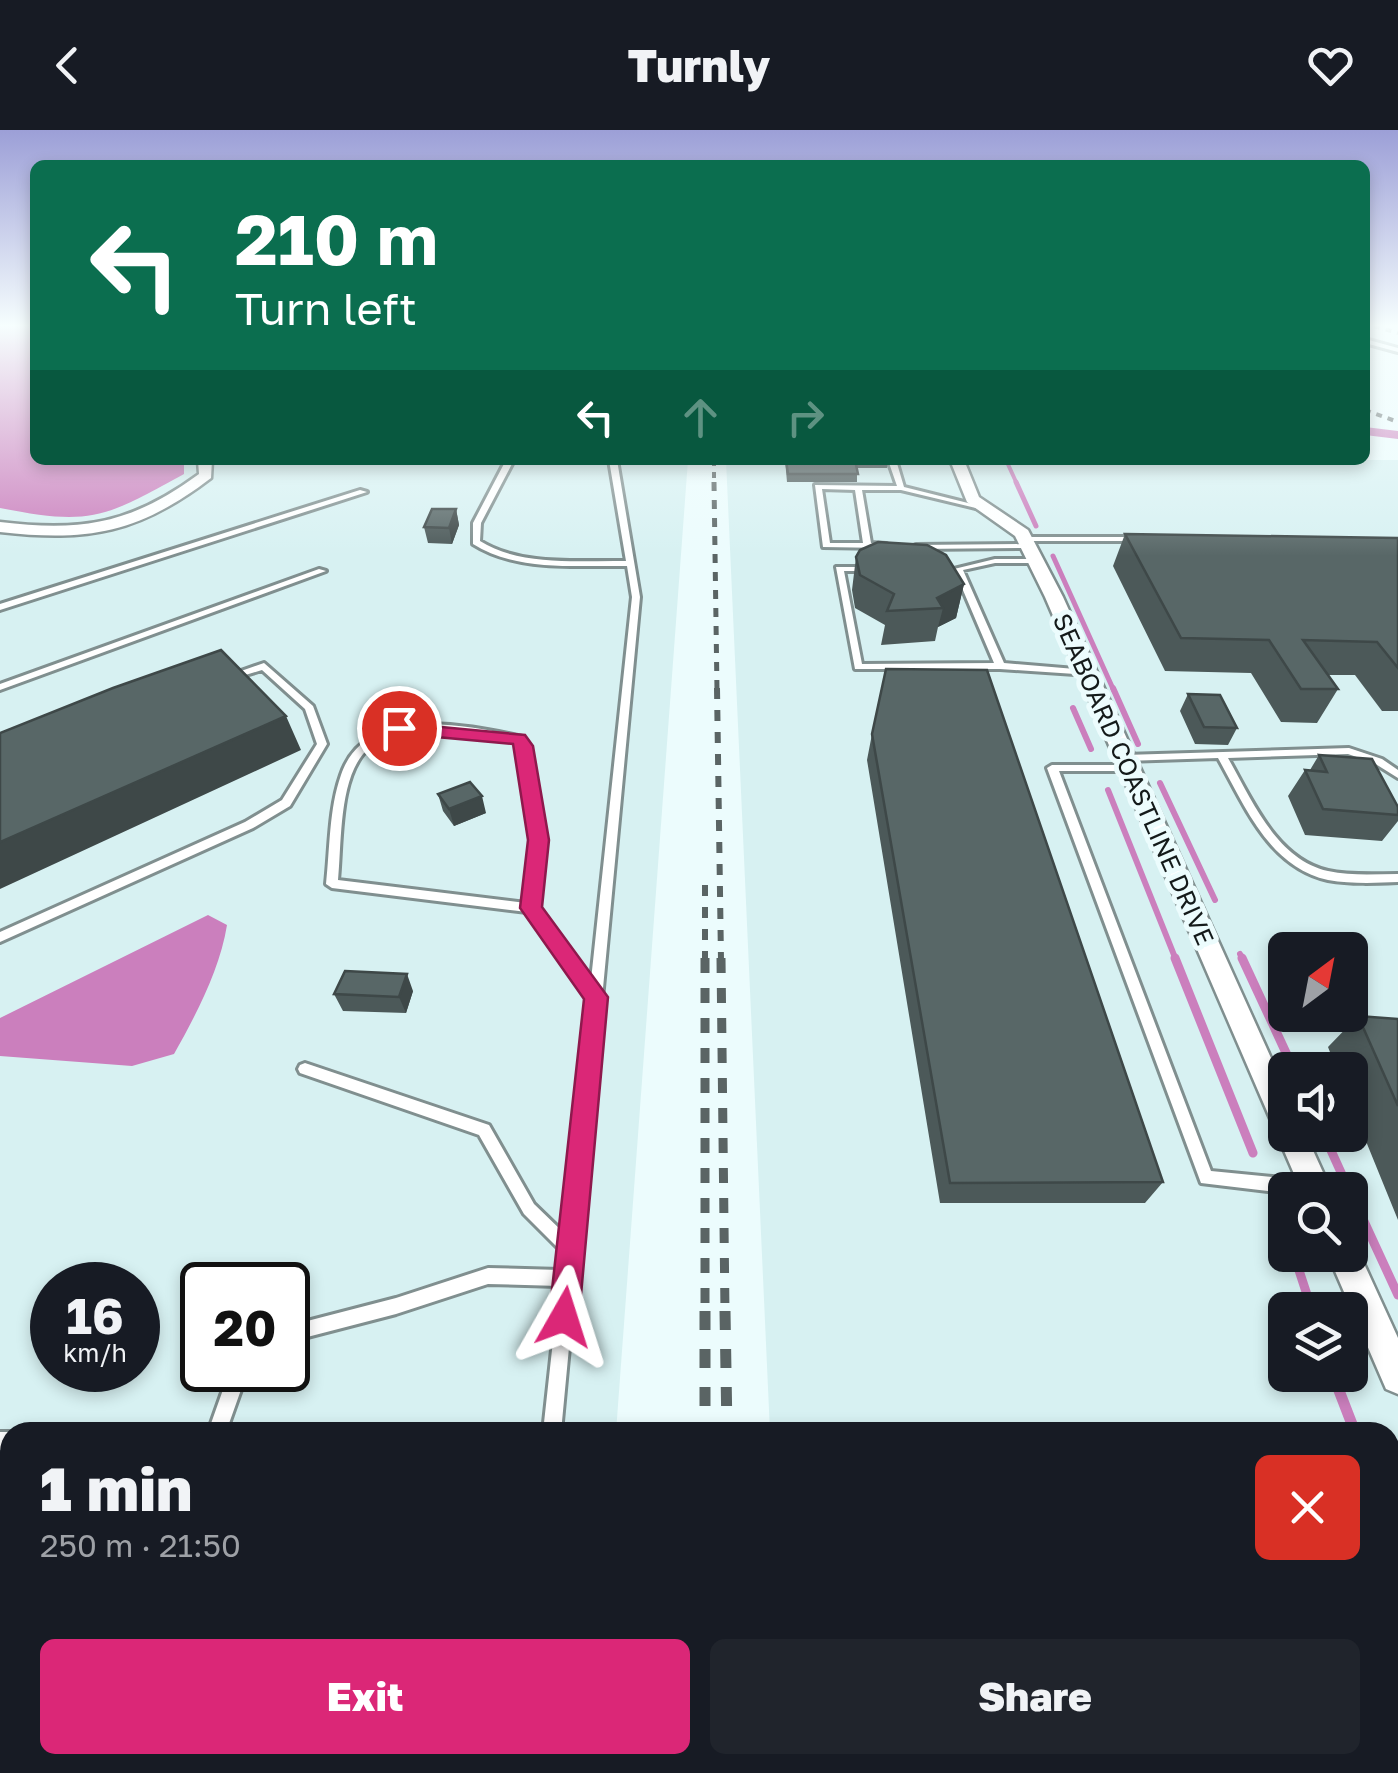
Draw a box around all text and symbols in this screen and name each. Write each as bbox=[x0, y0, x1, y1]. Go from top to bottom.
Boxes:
icon: back bbox=[40, 38, 95, 93]
text: Turnly bbox=[628, 38, 770, 92]
icon: heart bbox=[1303, 38, 1358, 93]
text: 210 m bbox=[235, 196, 438, 280]
icon: left bbox=[70, 200, 200, 330]
text: Turn left bbox=[235, 281, 417, 335]
icon: left bbox=[568, 390, 623, 445]
icon: ahead bbox=[673, 390, 728, 445]
icon: right bbox=[778, 390, 833, 445]
street label: SEABOARD COASTLINE DRIVE bbox=[1047, 608, 1221, 950]
pin bbox=[357, 686, 442, 771]
icon: arrive bbox=[372, 701, 427, 756]
north arrow bbox=[1268, 932, 1368, 1032]
map controls bbox=[1268, 932, 1368, 1392]
button: sound bbox=[1268, 1052, 1368, 1152]
button: search bbox=[1268, 1172, 1368, 1272]
speed limit sign: 20 bbox=[180, 1262, 310, 1392]
position arrow bbox=[512, 1265, 616, 1369]
text: 16 bbox=[66, 1285, 124, 1345]
button: layers bbox=[1268, 1292, 1368, 1392]
text: km/h bbox=[63, 1337, 127, 1368]
text: 1 min bbox=[40, 1452, 192, 1524]
button: close bbox=[1255, 1455, 1360, 1560]
text: 250 m · 21:50 bbox=[40, 1526, 241, 1564]
button: Exit bbox=[40, 1639, 690, 1754]
button: Share bbox=[710, 1639, 1360, 1754]

